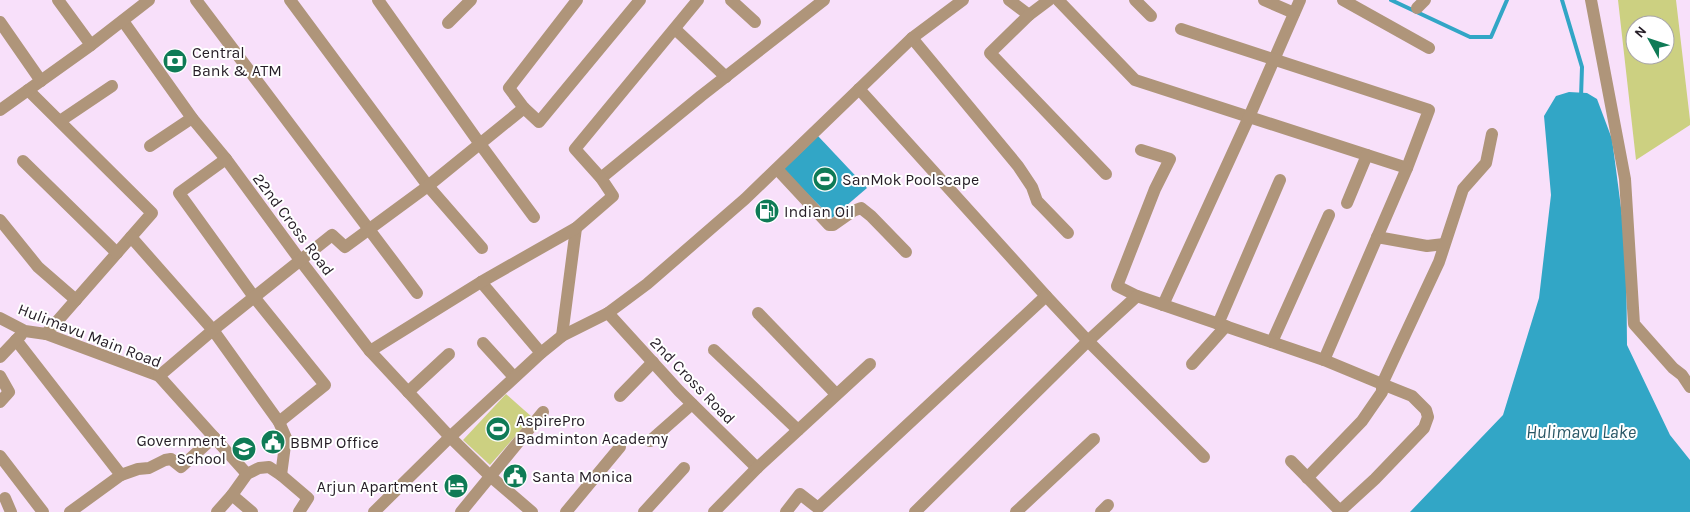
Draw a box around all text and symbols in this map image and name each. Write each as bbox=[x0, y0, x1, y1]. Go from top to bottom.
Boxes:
north arrow bbox=[1625, 15, 1675, 65]
text: N bbox=[1631, 23, 1650, 41]
place label: Central Bank & ATM bbox=[192, 43, 282, 80]
bank icon: Central Bank & ATM bbox=[162, 48, 188, 74]
sports icon: SanMok Poolscape bbox=[812, 166, 838, 192]
street label: 22nd Cross Road bbox=[249, 169, 338, 279]
place label: SanMok Poolscape bbox=[842, 170, 979, 189]
fuel station icon: Indian Oil bbox=[754, 198, 780, 224]
place label: Indian Oil bbox=[784, 202, 854, 221]
street label: Hulimavu Main Road bbox=[15, 299, 164, 372]
street label: 2nd Cross Road bbox=[646, 333, 739, 428]
place label: AspirePro Badminton Academy bbox=[516, 411, 669, 448]
sports icon: AspirePro Badminton Academy bbox=[485, 416, 511, 442]
water label: Hulimavu Lake bbox=[1526, 421, 1636, 443]
public building icon: BBMP Office bbox=[260, 429, 286, 455]
place label: Government School bbox=[136, 431, 226, 468]
place label: BBMP Office bbox=[290, 433, 379, 452]
school or university icon: Government School bbox=[231, 436, 257, 462]
public building icon: Santa Monica bbox=[502, 463, 528, 489]
place label: Santa Monica bbox=[532, 467, 633, 486]
hotel icon: Arjun Apartment bbox=[443, 473, 469, 499]
place label: Arjun Apartment bbox=[317, 477, 438, 496]

